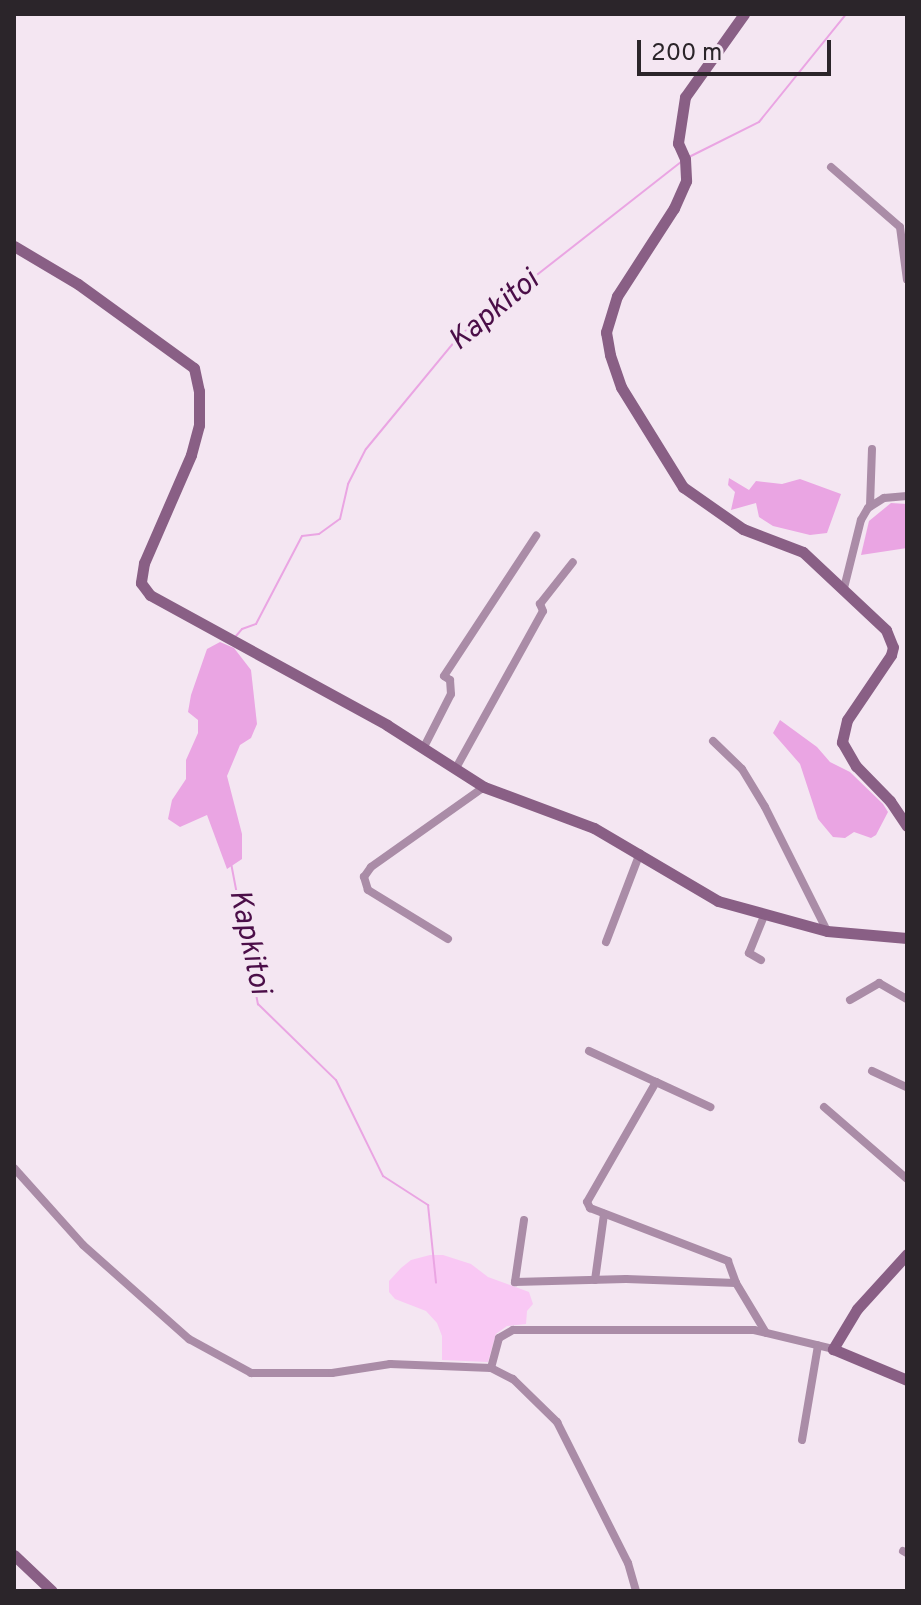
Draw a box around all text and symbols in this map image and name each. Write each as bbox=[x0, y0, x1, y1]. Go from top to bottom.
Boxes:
scale bar bbox=[641, 24, 835, 74]
text: 200 m bbox=[651, 39, 722, 69]
water label: Kapkitoi bbox=[443, 264, 547, 360]
water label: Kapkitoi bbox=[219, 886, 277, 998]

